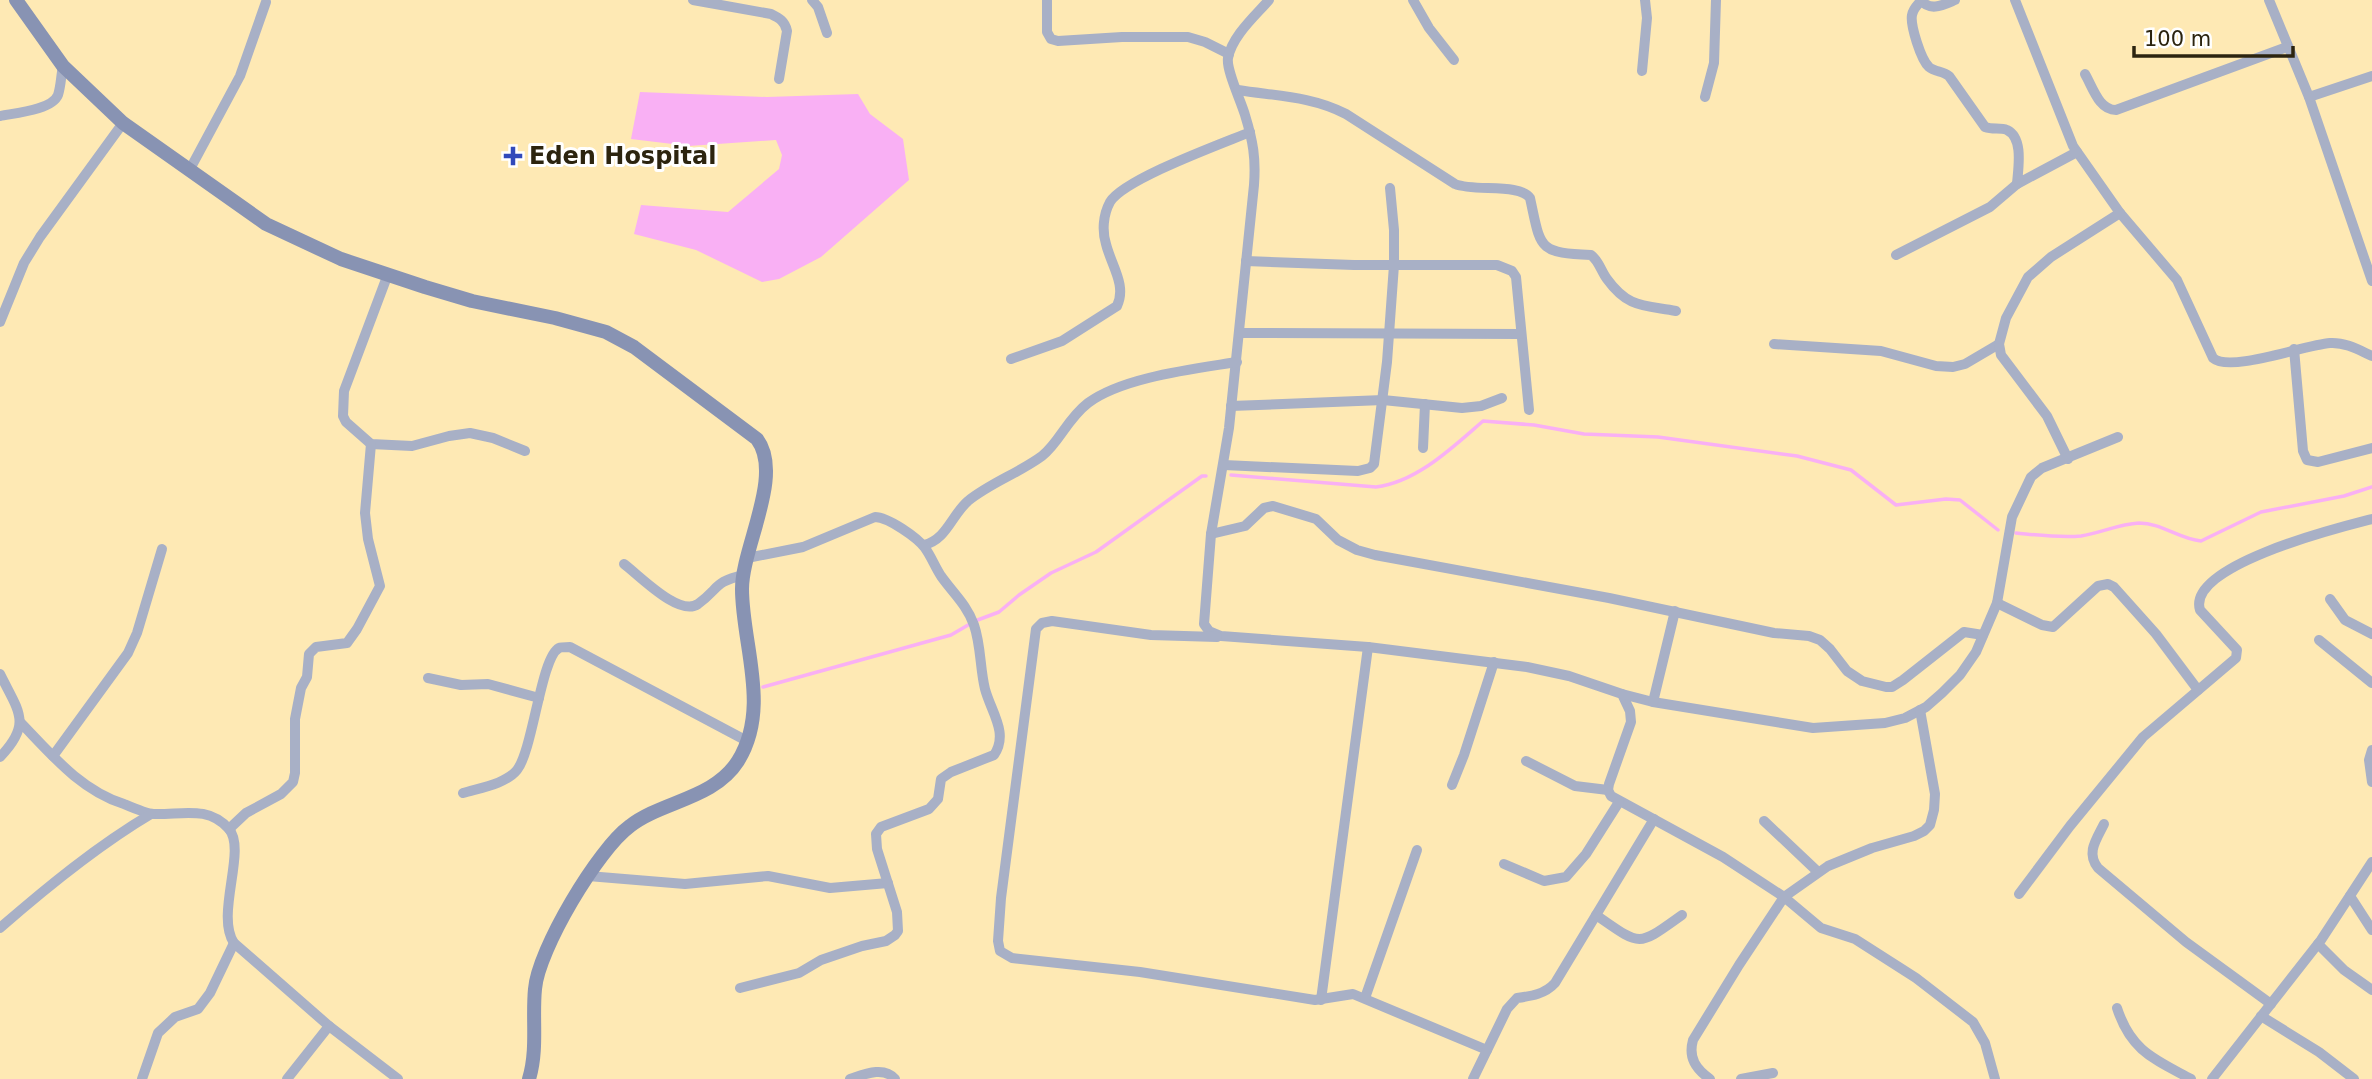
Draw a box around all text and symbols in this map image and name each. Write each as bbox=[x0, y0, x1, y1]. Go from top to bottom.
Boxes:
scale bar bbox=[2134, 14, 2293, 58]
text: 100 m bbox=[2144, 27, 2211, 51]
place label: Eden Hospital bbox=[529, 142, 716, 170]
marker: Eden Hospital bbox=[503, 146, 523, 166]

